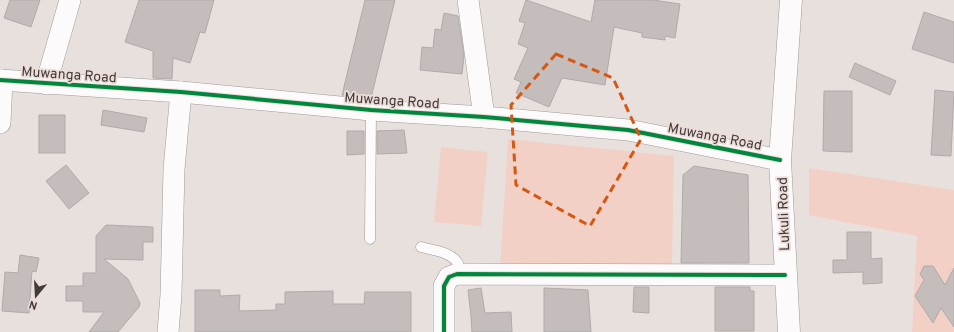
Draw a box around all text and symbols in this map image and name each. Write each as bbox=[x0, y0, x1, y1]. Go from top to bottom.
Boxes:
street label: Muwanga Road bbox=[21, 64, 117, 87]
street label: Muwanga Road bbox=[344, 90, 440, 113]
street label: Muwanga Road bbox=[666, 120, 763, 155]
street label: Lukuli Road bbox=[775, 177, 794, 251]
north arrow bbox=[16, 276, 56, 316]
text: N bbox=[27, 297, 39, 312]

